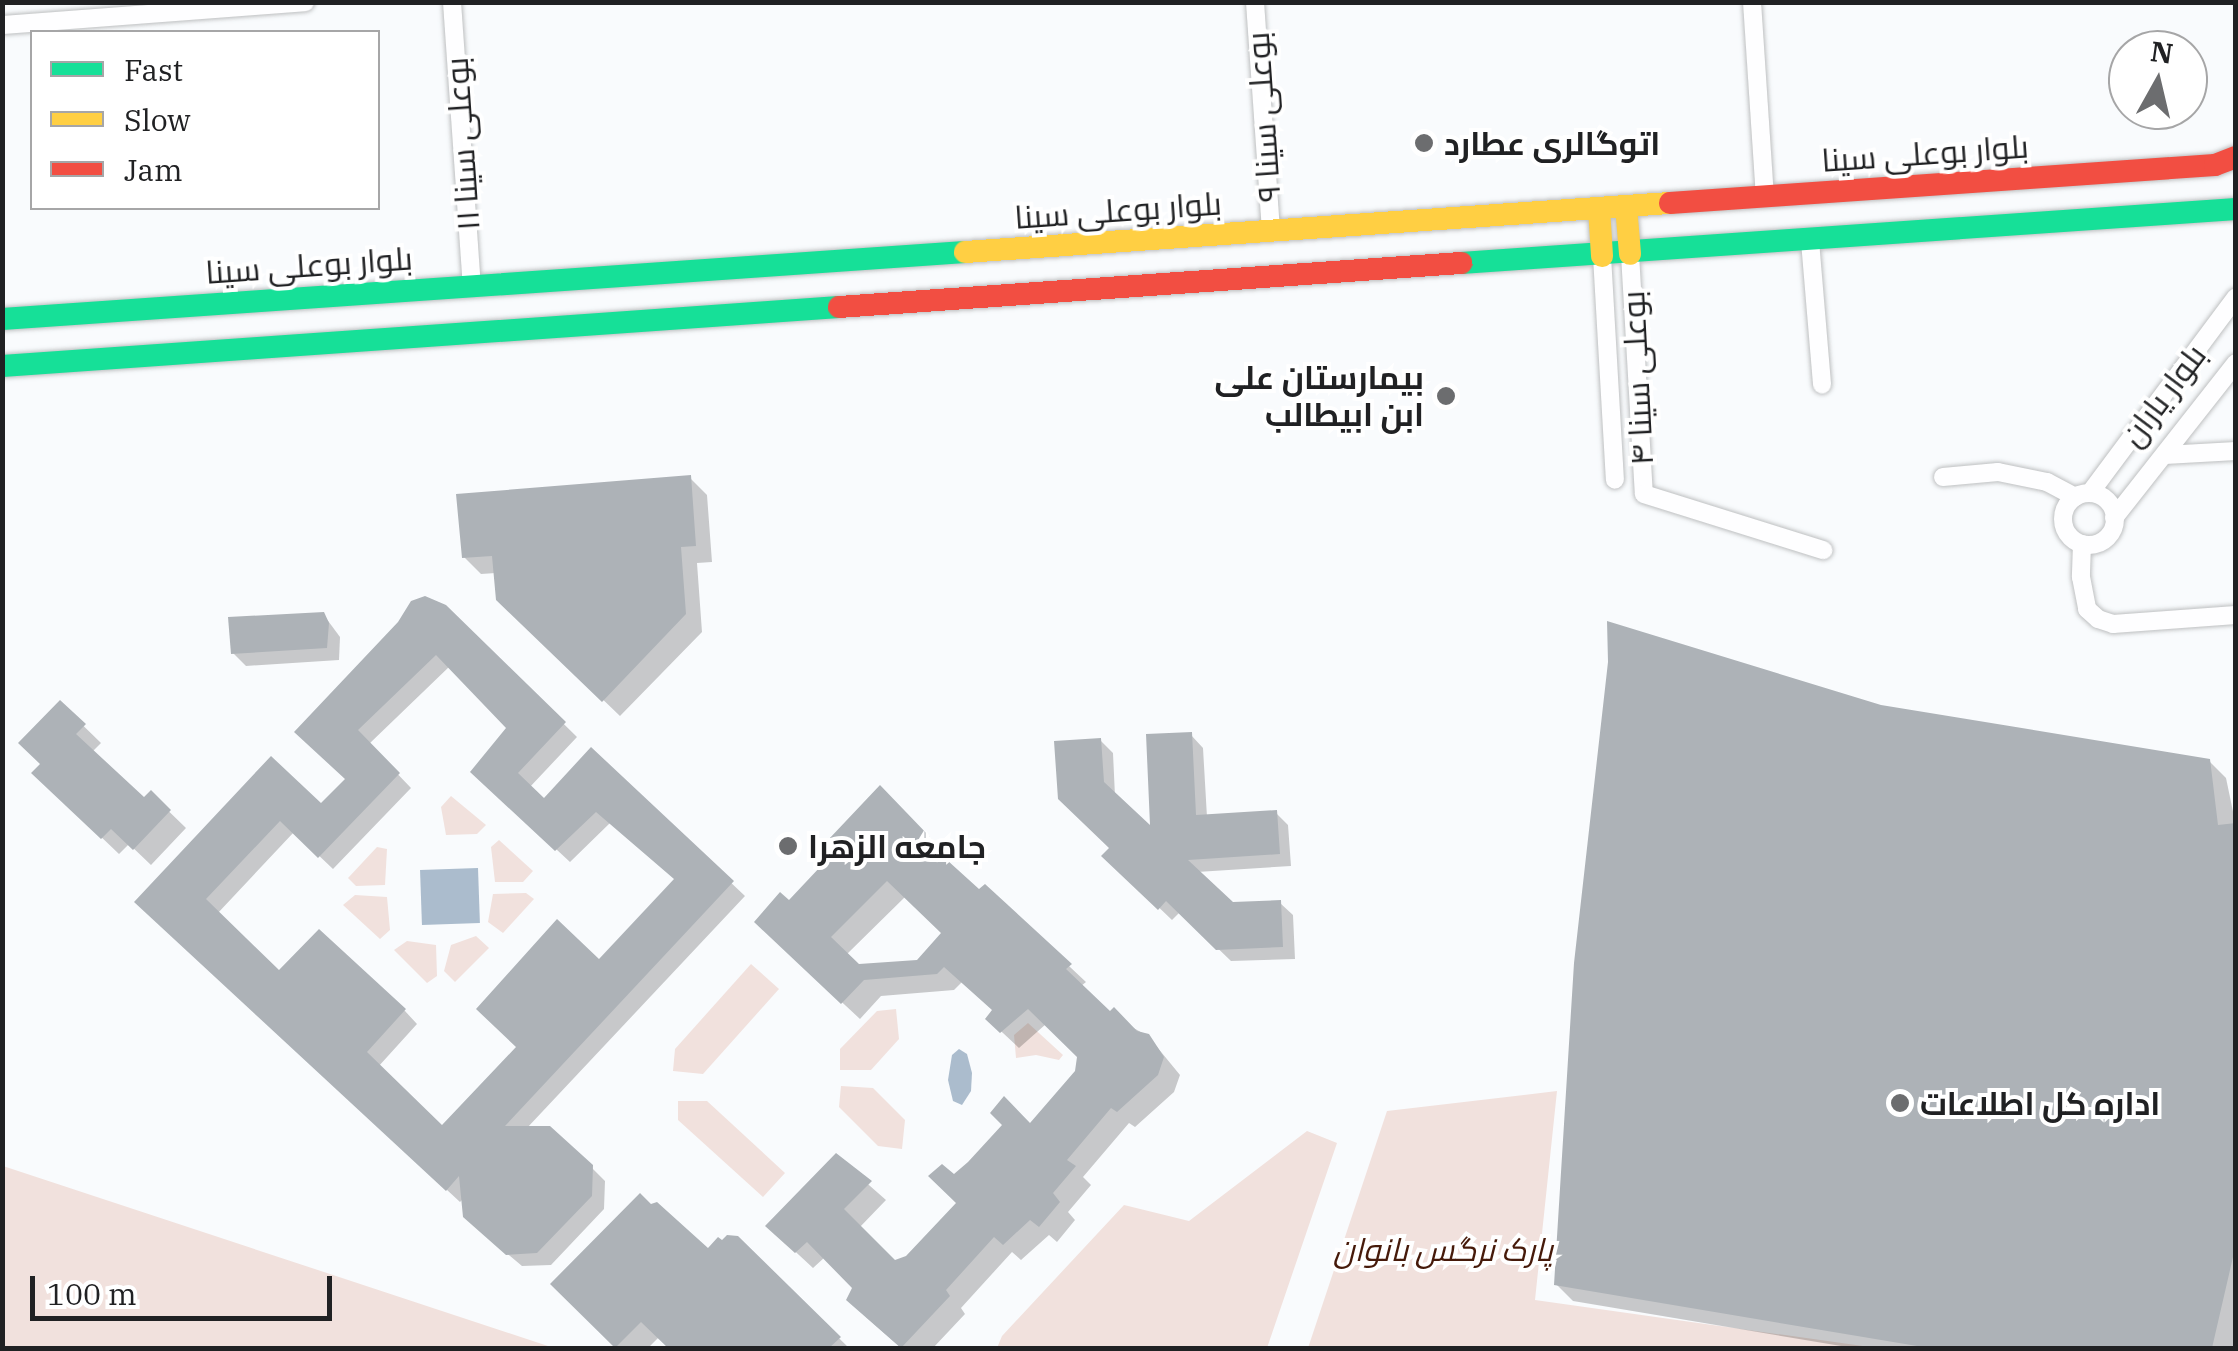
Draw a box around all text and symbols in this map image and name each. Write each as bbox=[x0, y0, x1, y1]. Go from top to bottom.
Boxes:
legend bbox=[30, 30, 380, 210]
north arrow bbox=[2108, 30, 2208, 130]
street label: بوعلی سینا ۹ bbox=[1238, 31, 1288, 203]
text: N bbox=[2148, 32, 2176, 72]
text: Fast bbox=[124, 50, 183, 89]
street label: بوعلی سینا ۱۱ bbox=[437, 56, 487, 232]
text: Slow bbox=[124, 100, 191, 139]
place label: اتوگالری عطارد bbox=[1444, 124, 1660, 162]
street label: بلوار بوعلی سینا bbox=[1820, 127, 2030, 179]
marker: اتوگالری عطارد bbox=[1413, 132, 1435, 154]
text: Jam bbox=[124, 150, 183, 189]
street label: بلوار بوعلی سینا bbox=[1013, 184, 1223, 236]
street label: بلوار بوعلی سینا bbox=[204, 239, 414, 291]
street label: بوعلی سینا ۴ bbox=[1613, 290, 1661, 466]
street label: بلوار یاران bbox=[2112, 336, 2214, 454]
place label: بیمارستان علی ابن ابیطالب bbox=[1215, 359, 1424, 434]
marker: بیمارستان علی ابن ابیطالب bbox=[1433, 383, 1459, 409]
place label: جامعه الزهرا bbox=[808, 827, 986, 865]
marker: جامعه الزهرا bbox=[777, 835, 799, 857]
place label: اداره کل اطلاعات bbox=[1920, 1084, 2160, 1122]
marker: اداره کل اطلاعات bbox=[1889, 1092, 1911, 1114]
park label: پارک نرگس بانوان bbox=[1333, 1230, 1553, 1268]
scale bar bbox=[35, 1256, 338, 1318]
text: 100 m bbox=[47, 1274, 137, 1313]

